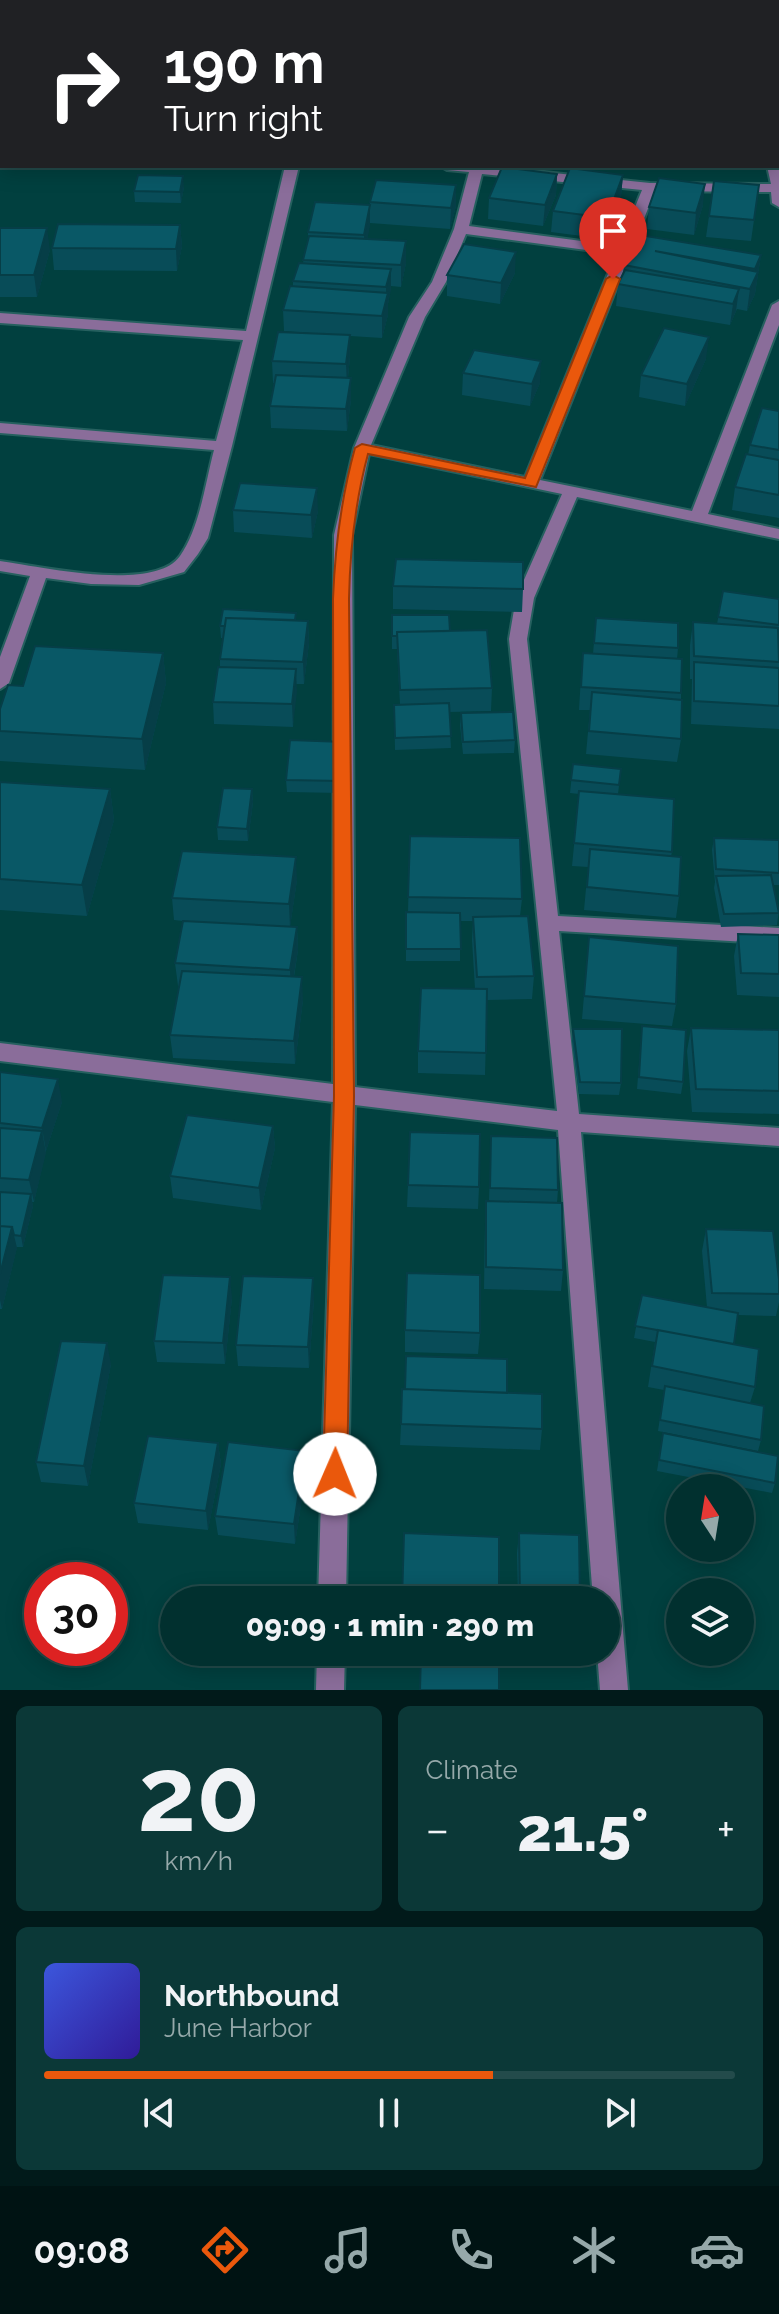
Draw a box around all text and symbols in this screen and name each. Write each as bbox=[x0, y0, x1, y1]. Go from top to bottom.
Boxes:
text: 190 m bbox=[164, 30, 325, 96]
icon: right bbox=[32, 32, 136, 136]
text: Turn right bbox=[164, 97, 323, 139]
pin bbox=[579, 197, 647, 279]
icon: arrive bbox=[591, 209, 635, 253]
position arrow bbox=[293, 1432, 377, 1516]
north arrow bbox=[666, 1474, 754, 1562]
map controls bbox=[666, 1474, 754, 1666]
speed limit sign: 30 bbox=[24, 1562, 128, 1666]
button: layers bbox=[666, 1578, 754, 1666]
text: 09:09 · 1 min · 290 m bbox=[246, 1608, 534, 1643]
text: 20 bbox=[137, 1733, 260, 1855]
text: Climate bbox=[426, 1755, 518, 1785]
text: 21.5° bbox=[517, 1795, 649, 1865]
text: − bbox=[426, 1804, 449, 1855]
text: + bbox=[717, 1804, 735, 1855]
text: km/h bbox=[164, 1846, 233, 1876]
text: Northbound bbox=[164, 1978, 339, 2013]
text: June Harbor bbox=[164, 2013, 312, 2043]
icon: previous bbox=[137, 2091, 181, 2135]
icon: pause bbox=[367, 2091, 411, 2135]
icon: next bbox=[598, 2091, 642, 2135]
icon: directions bbox=[197, 2222, 253, 2278]
icon: music bbox=[320, 2222, 376, 2278]
icon: phone bbox=[443, 2222, 499, 2278]
icon: climate bbox=[566, 2222, 622, 2278]
icon: car bbox=[689, 2222, 745, 2278]
text: 09:08 bbox=[34, 2229, 130, 2271]

